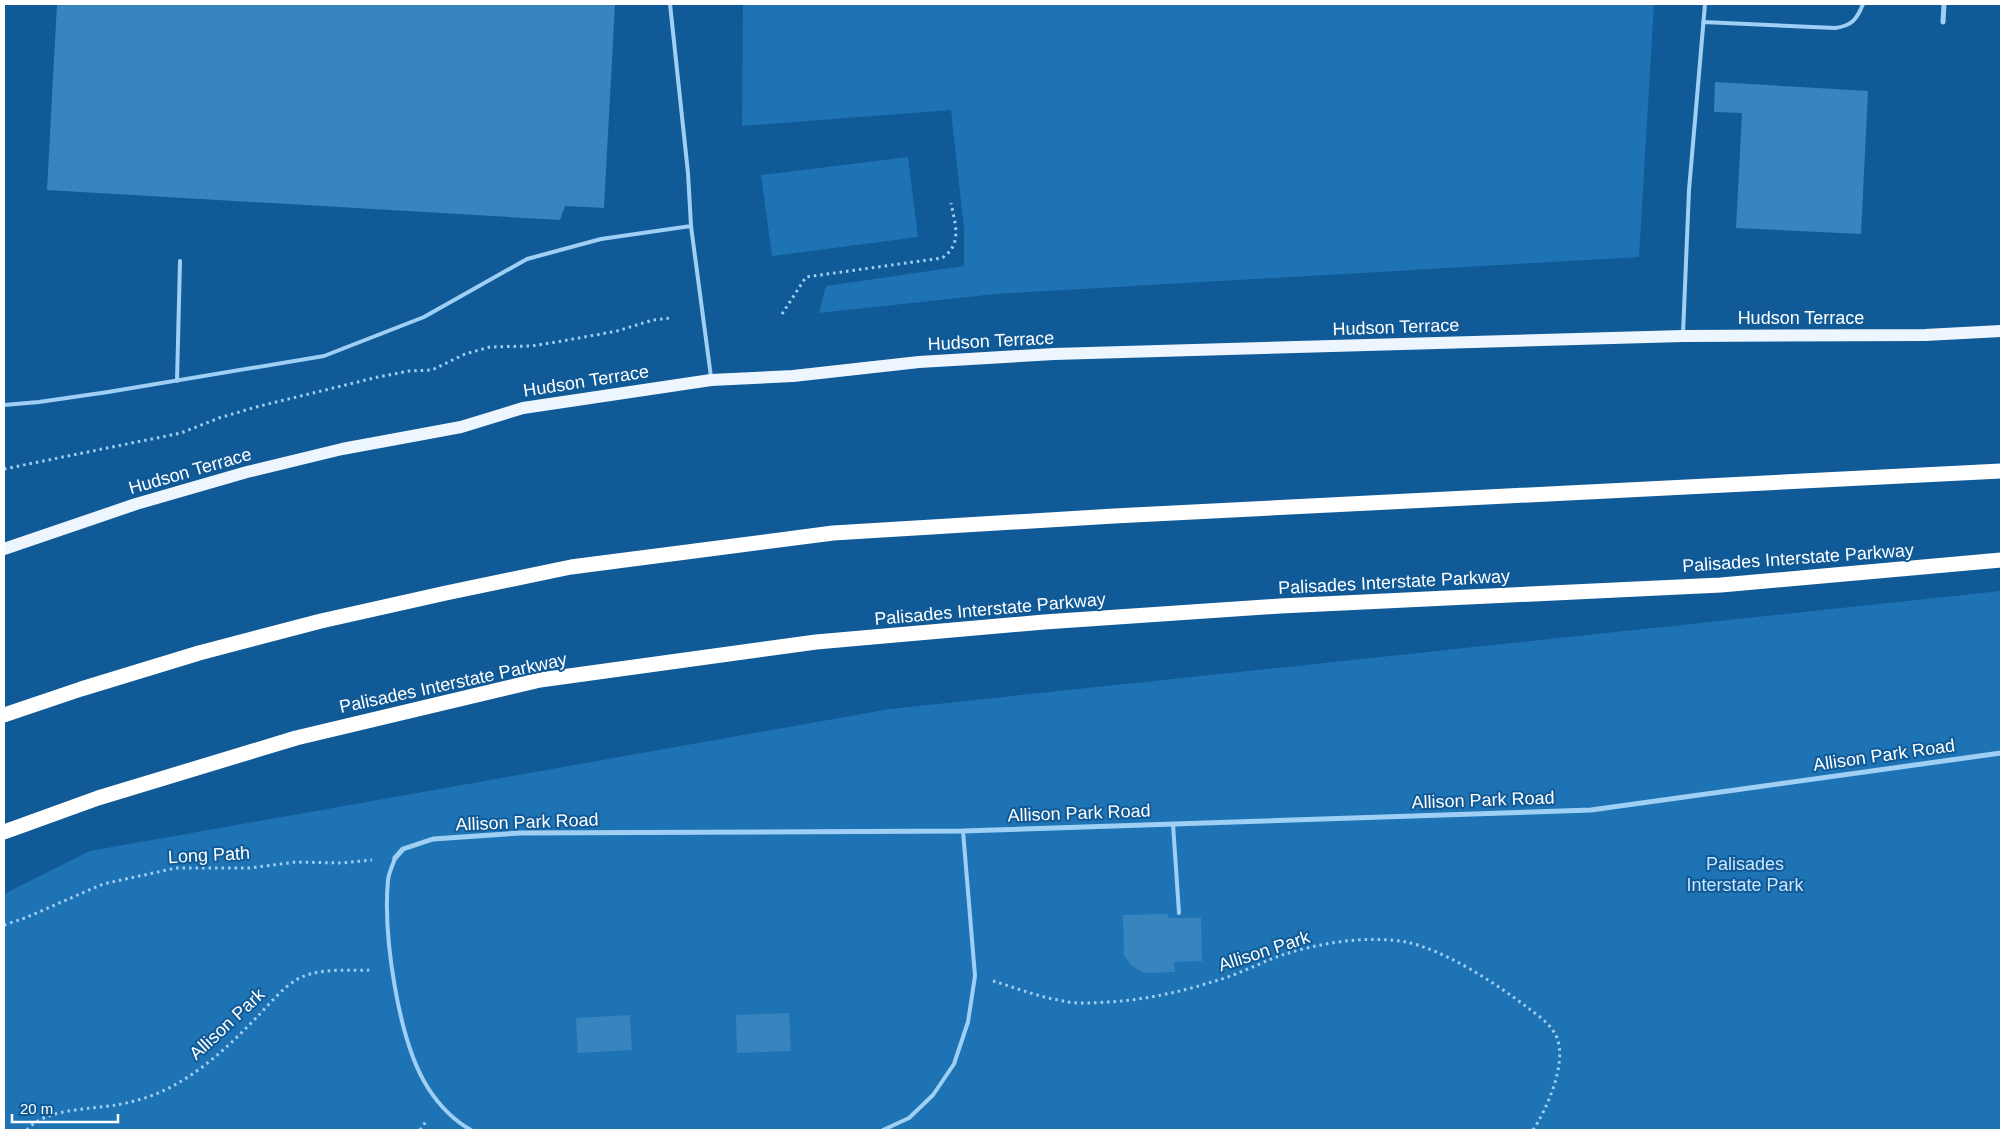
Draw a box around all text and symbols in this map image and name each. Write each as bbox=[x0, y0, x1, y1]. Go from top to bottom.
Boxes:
street label: Hudson Terrace bbox=[1738, 308, 1864, 328]
street label: Hudson Terrace bbox=[1332, 315, 1460, 339]
street label: Hudson Terrace bbox=[927, 328, 1055, 354]
street label: Hudson Terrace bbox=[522, 361, 650, 401]
street label: Hudson Terrace bbox=[126, 444, 254, 498]
street label: Palisades Interstate Parkway bbox=[1682, 540, 1914, 576]
street label: Palisades Interstate Parkway bbox=[1278, 566, 1510, 598]
street label: Palisades Interstate Parkway bbox=[874, 589, 1106, 629]
street label: Palisades Interstate Parkway bbox=[337, 649, 569, 717]
street label: Allison Park Road bbox=[1812, 735, 1956, 775]
street label: Allison Park Road bbox=[1411, 788, 1555, 812]
street label: Allison Park Road bbox=[1007, 801, 1151, 825]
street label: Allison Park Road bbox=[455, 810, 599, 834]
street label: Long Path bbox=[167, 843, 251, 867]
park label: Palisades Interstate Park bbox=[1686, 854, 1805, 895]
street label: Allison Park bbox=[1216, 926, 1313, 975]
street label: Allison Park bbox=[185, 984, 269, 1064]
scale bar bbox=[12, 1092, 119, 1124]
text: 20 m bbox=[20, 1100, 53, 1117]

